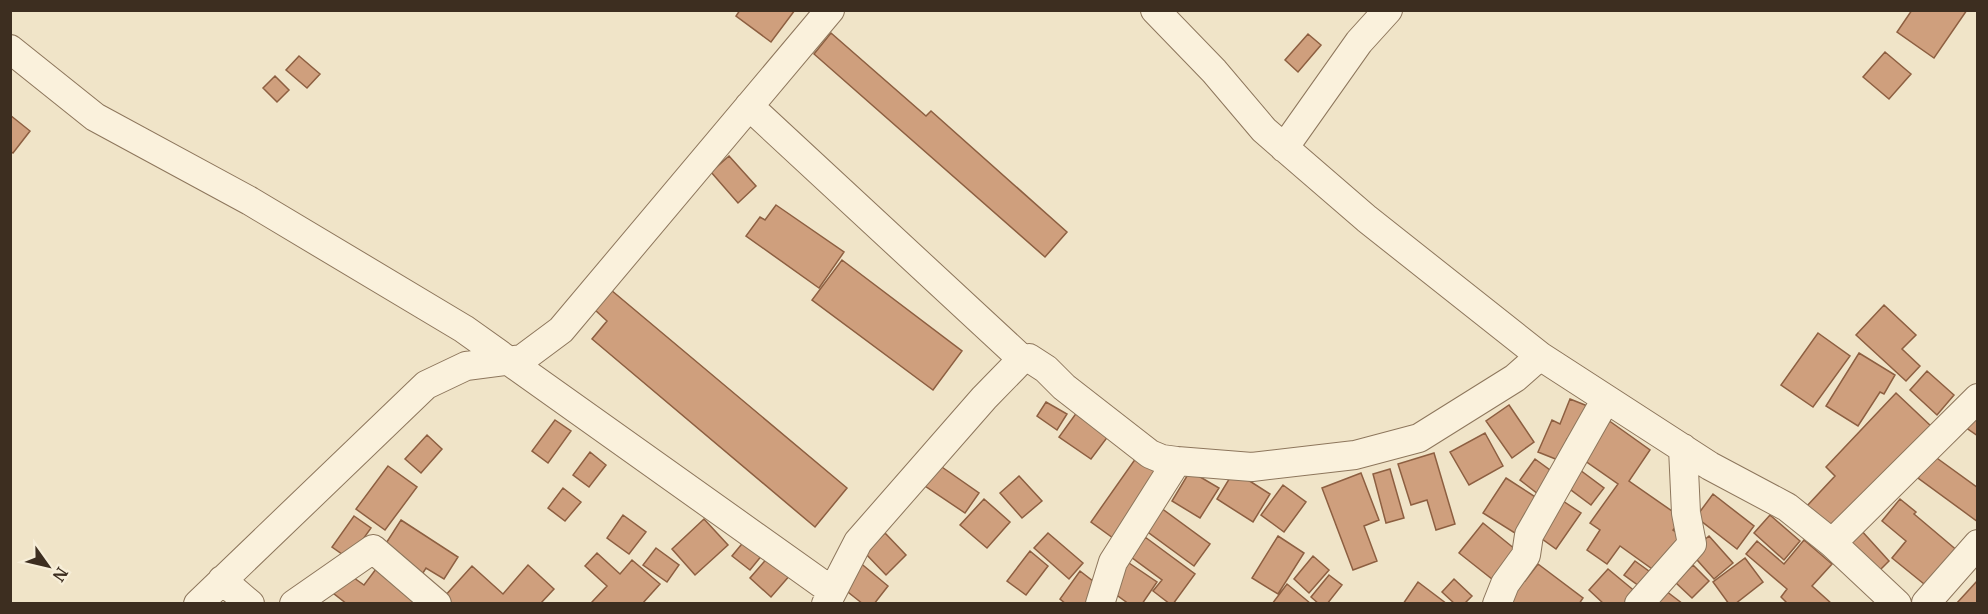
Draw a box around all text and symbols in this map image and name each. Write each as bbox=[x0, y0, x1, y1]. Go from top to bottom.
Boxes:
north arrow bbox=[18, 536, 78, 596]
text: N bbox=[48, 564, 72, 586]

